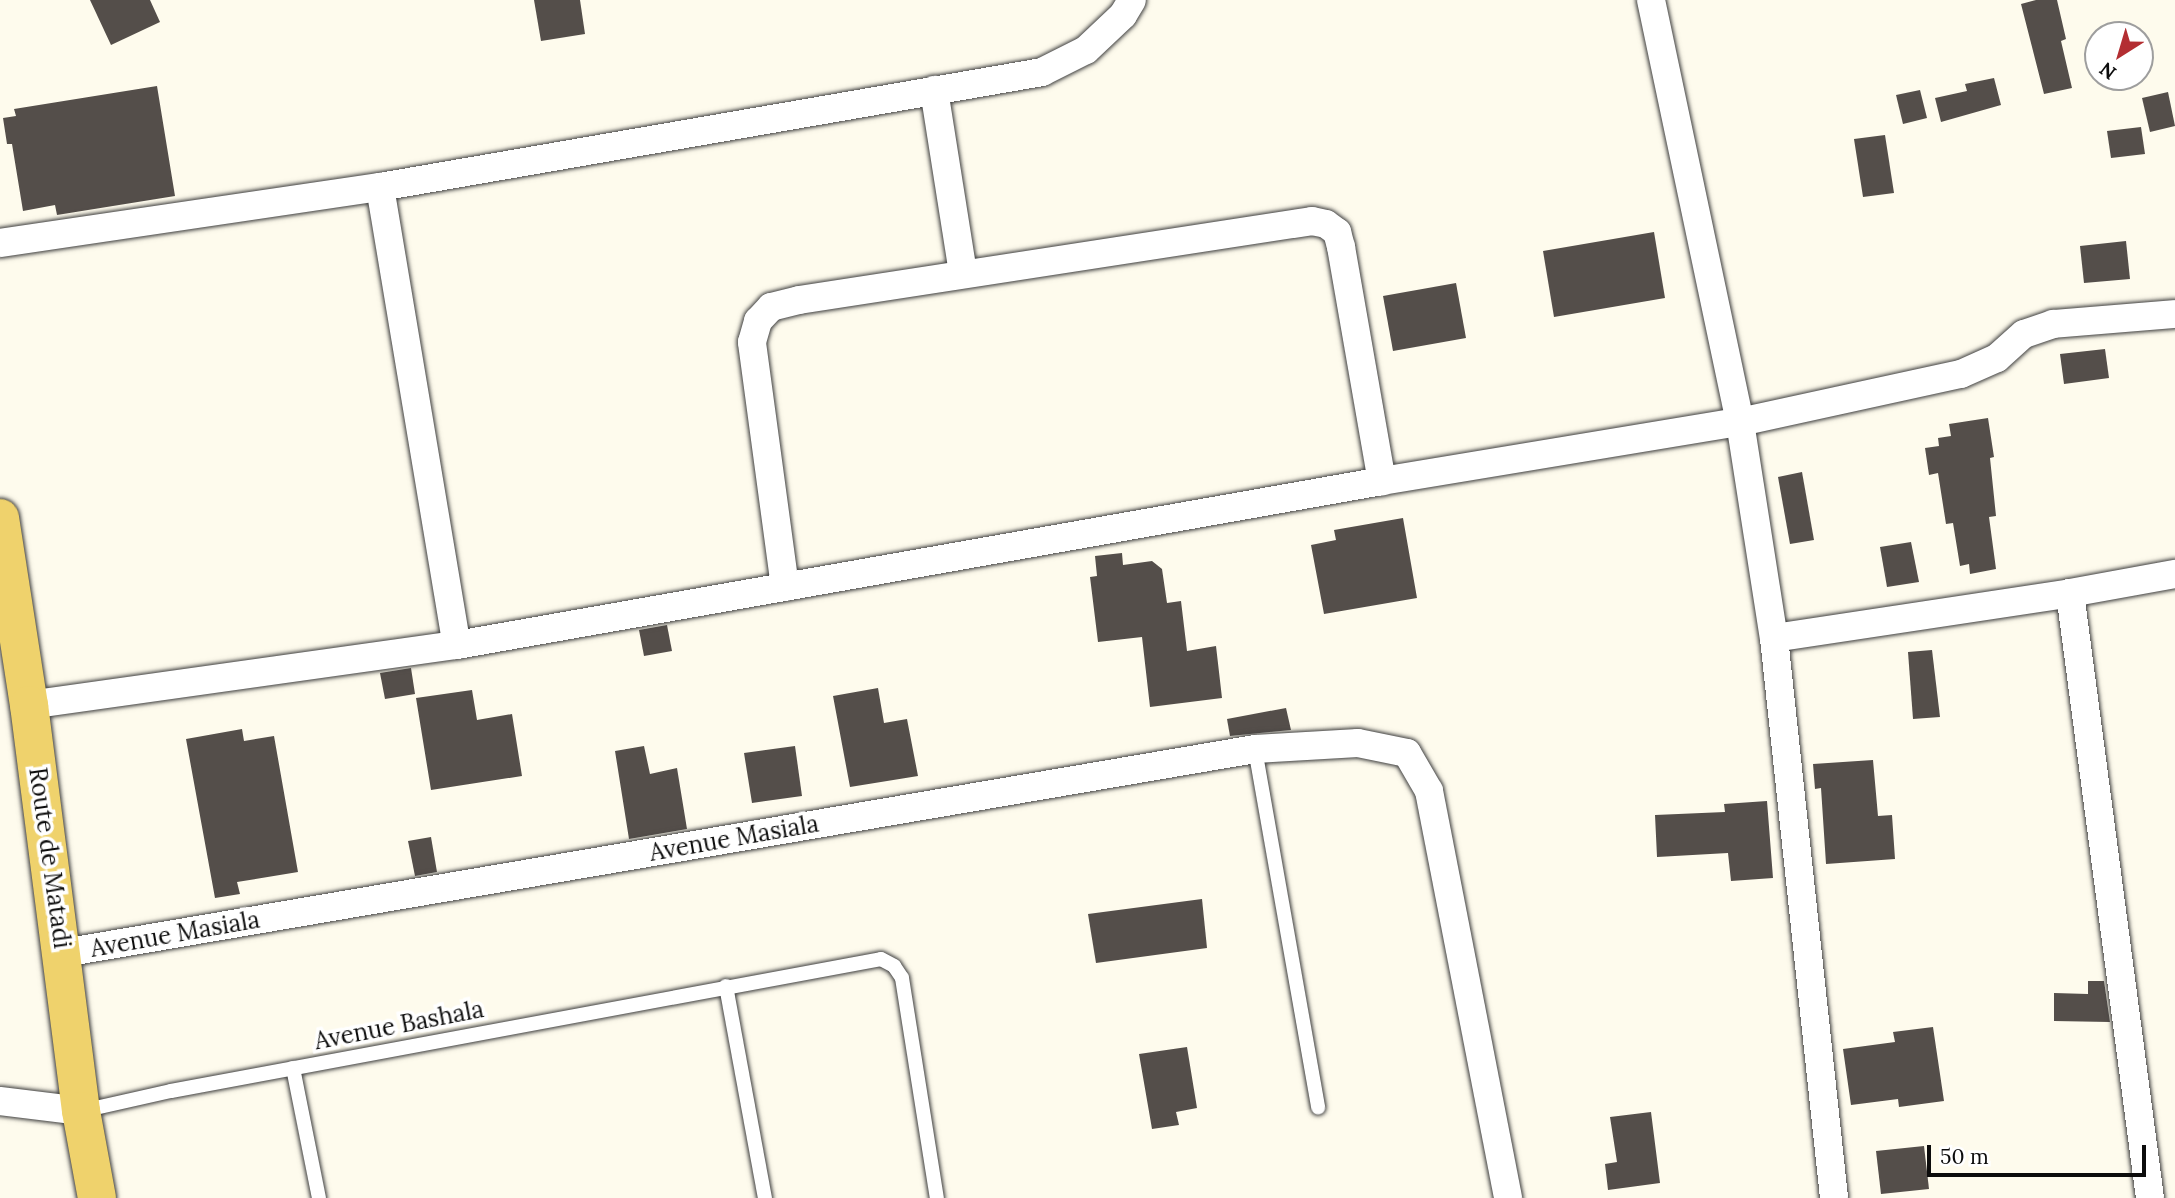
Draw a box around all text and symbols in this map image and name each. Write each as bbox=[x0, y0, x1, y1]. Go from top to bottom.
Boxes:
north arrow bbox=[2084, 21, 2154, 91]
text: N bbox=[2094, 57, 2121, 85]
street label: Route de Matadi bbox=[23, 766, 77, 950]
street label: Avenue Masiala bbox=[647, 809, 821, 867]
street label: Avenue Masiala bbox=[88, 905, 262, 963]
street label: Avenue Bashala bbox=[312, 994, 486, 1056]
scale bar bbox=[1930, 1132, 2149, 1176]
text: 50 m bbox=[1940, 1143, 1989, 1170]

